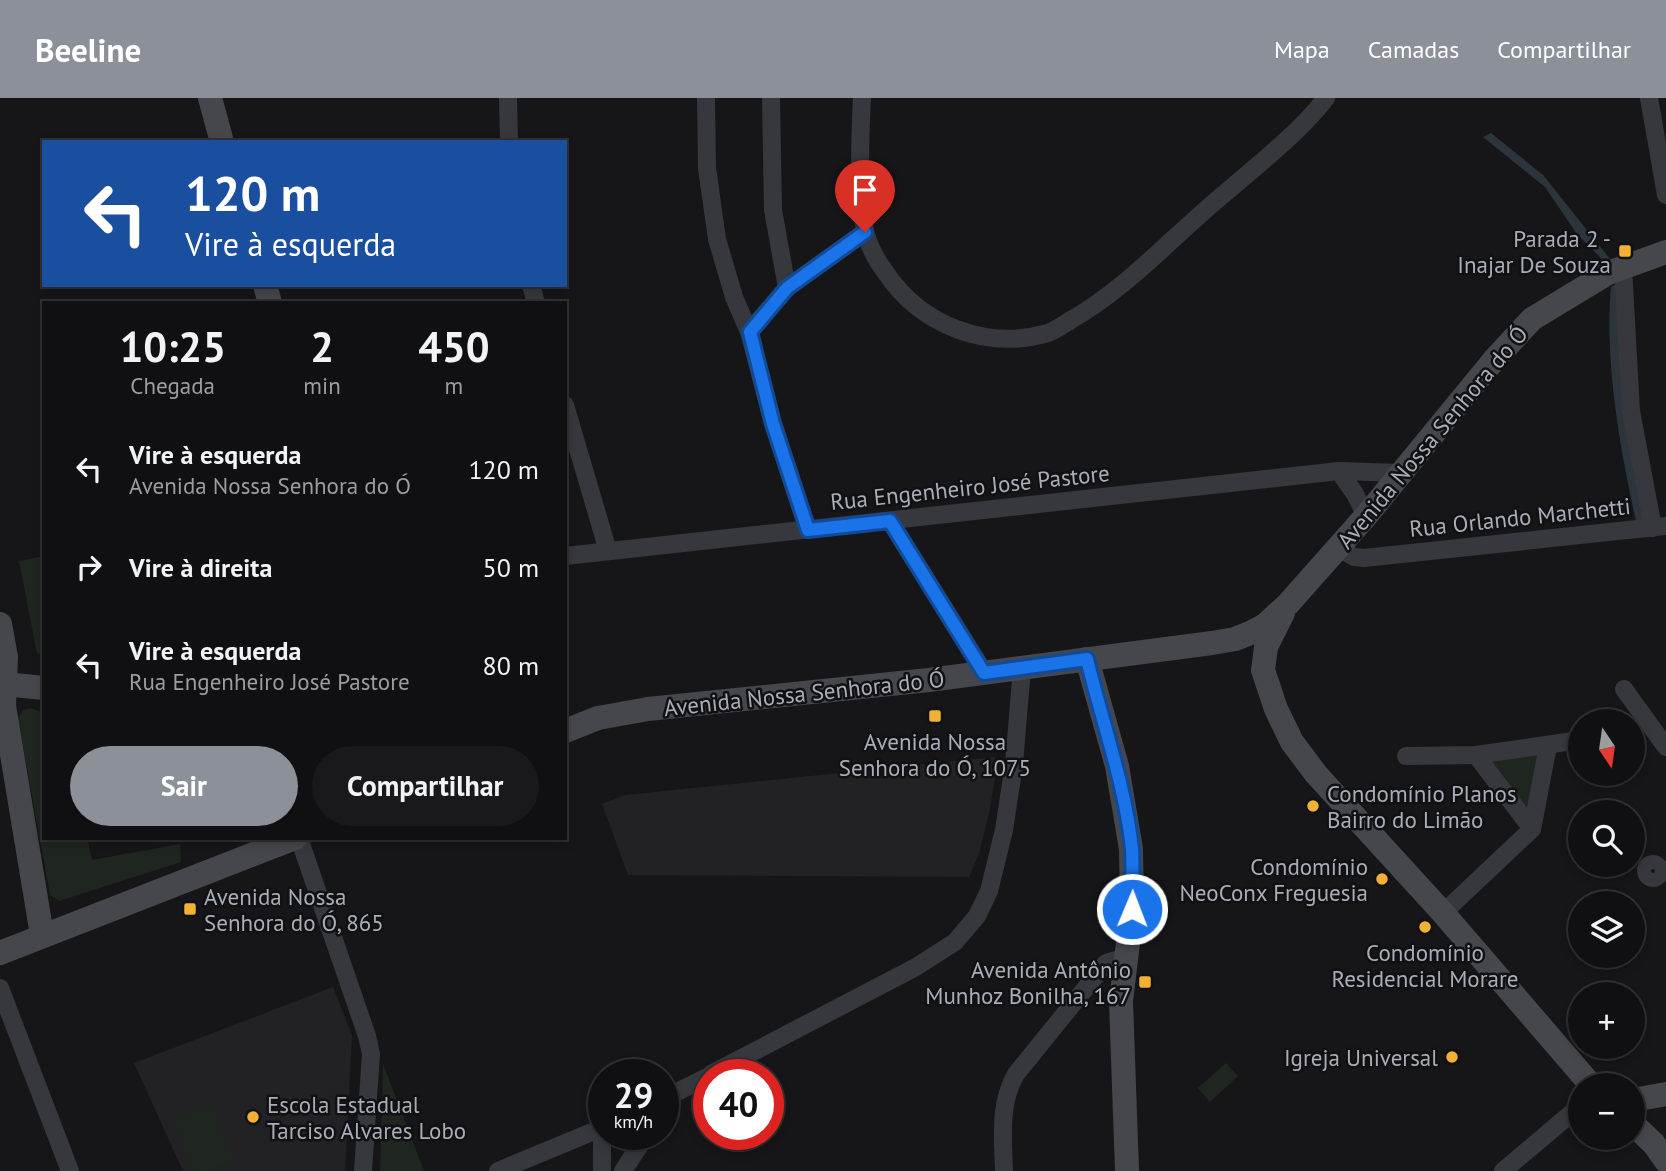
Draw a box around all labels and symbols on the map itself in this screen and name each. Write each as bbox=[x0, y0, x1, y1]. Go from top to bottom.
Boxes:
pin bbox=[835, 160, 895, 232]
place label: Parada 2 - Inajar De Souza bbox=[1457, 224, 1611, 279]
marker: Parada 2 - Inajar De Souza bbox=[1617, 243, 1633, 259]
street label: Avenida Nossa Senhora do Ó bbox=[1330, 320, 1534, 554]
street label: Rua Engenheiro José Pastore bbox=[829, 458, 1111, 516]
street label: Rua Orlando Marchetti bbox=[1408, 491, 1632, 543]
street label: Avenida Nossa Senhora do Ó bbox=[662, 664, 946, 722]
marker: Avenida Nossa Senhora do Ó, 1075 bbox=[927, 708, 943, 724]
north arrow bbox=[1568, 709, 1645, 786]
place label: Avenida Nossa Senhora do Ó, 1075 bbox=[839, 727, 1031, 782]
place label: Condomínio Planos Bairro do Limão bbox=[1327, 779, 1517, 834]
marker: Condomínio Planos Bairro do Limão bbox=[1305, 798, 1321, 814]
place label: Condomínio NeoConx Freguesia bbox=[1179, 852, 1368, 907]
marker: Condomínio NeoConx Freguesia bbox=[1374, 871, 1390, 887]
position arrow bbox=[1095, 872, 1169, 946]
place label: Avenida Nossa Senhora do Ó, 865 bbox=[204, 882, 384, 937]
marker: Avenida Nossa Senhora do Ó, 865 bbox=[182, 901, 198, 917]
marker: Condomínio Residencial Morare bbox=[1417, 919, 1433, 935]
place label: Condomínio Residencial Morare bbox=[1332, 938, 1518, 993]
place label: Avenida Antônio Munhoz Bonilha, 167 bbox=[925, 955, 1131, 1010]
marker: Avenida Antônio Munhoz Bonilha, 167 bbox=[1137, 974, 1153, 990]
place label: Igreja Universal bbox=[1284, 1043, 1438, 1072]
marker: Igreja Universal bbox=[1444, 1049, 1460, 1065]
speed limit sign: 40 bbox=[693, 1059, 784, 1150]
place label: Escola Estadual Tarciso Alvares Lobo bbox=[267, 1090, 466, 1145]
marker: Escola Estadual Tarciso Alvares Lobo bbox=[245, 1109, 261, 1125]

